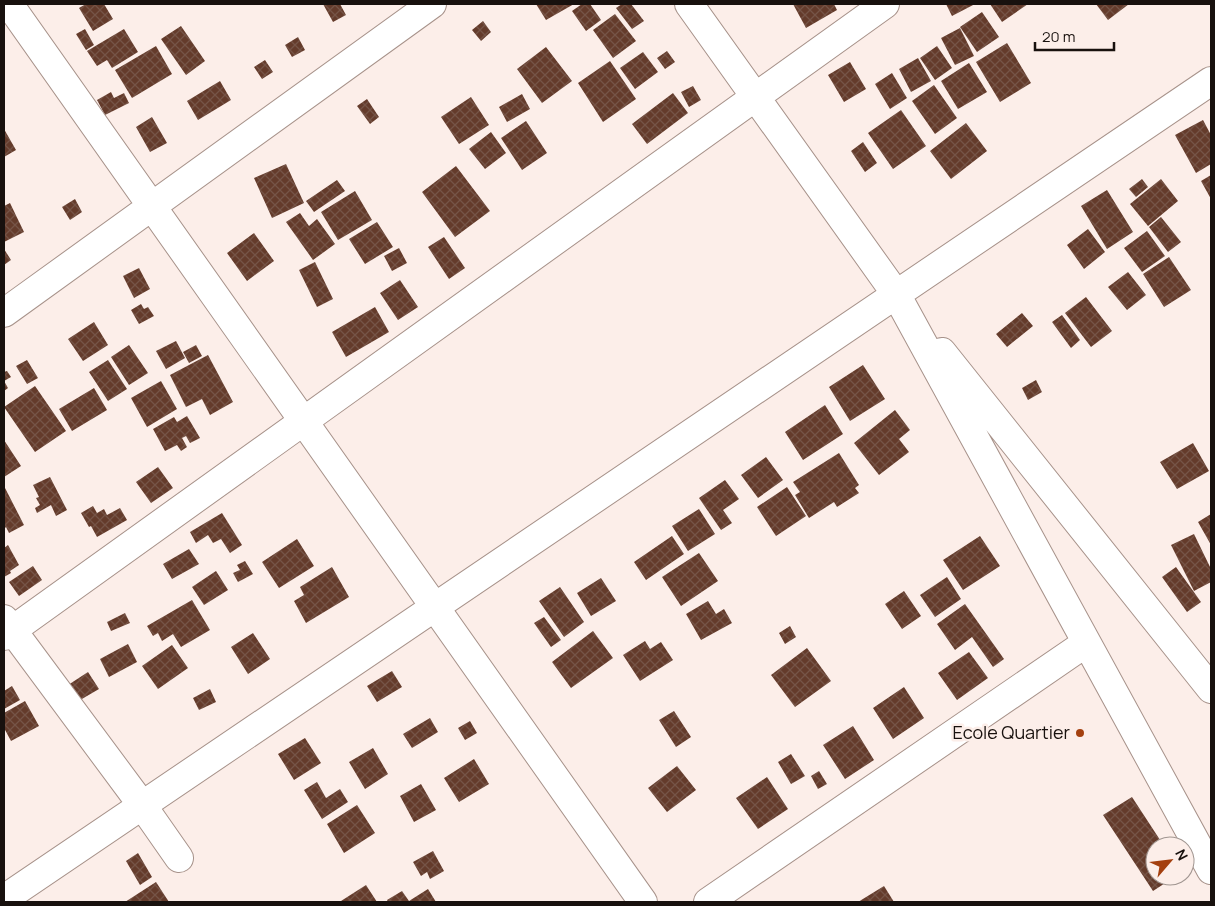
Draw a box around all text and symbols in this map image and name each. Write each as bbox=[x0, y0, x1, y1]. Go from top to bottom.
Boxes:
scale bar bbox=[1035, 20, 1114, 52]
text: 20 m bbox=[1042, 26, 1075, 47]
place label: Ecole Quartier bbox=[952, 720, 1070, 744]
marker: Ecole Quartier bbox=[1074, 727, 1086, 739]
north arrow bbox=[1145, 836, 1195, 886]
text: N bbox=[1171, 846, 1193, 864]

